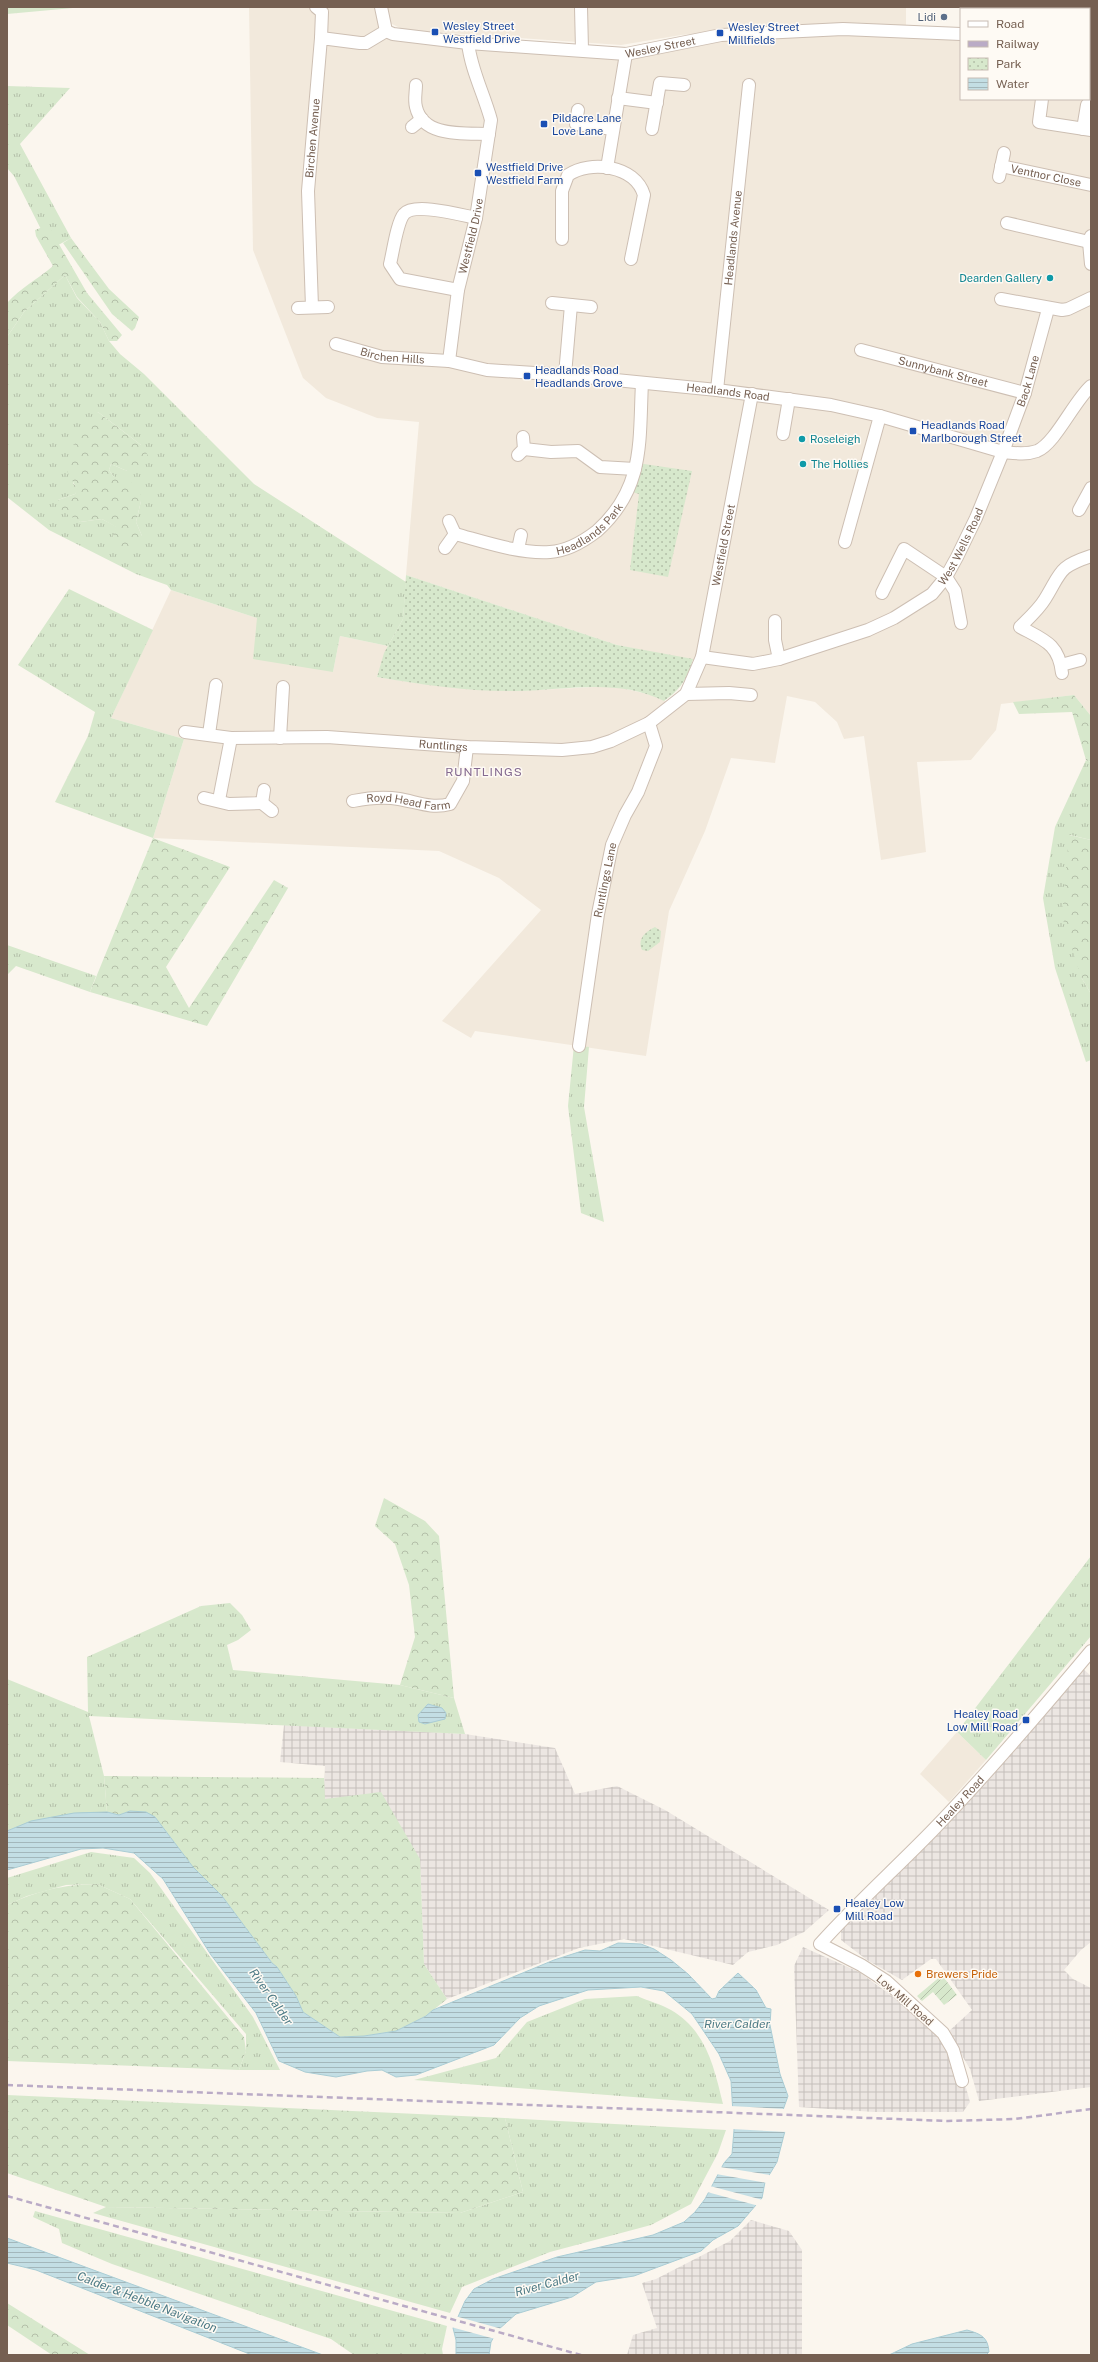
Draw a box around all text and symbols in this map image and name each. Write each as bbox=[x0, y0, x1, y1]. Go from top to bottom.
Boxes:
legend bbox=[960, 8, 1090, 100]
place label: Lidi bbox=[918, 11, 936, 23]
marker: Lidi bbox=[939, 12, 949, 22]
text: Road bbox=[996, 17, 1024, 31]
place label: Wesley Street Westfield Drive bbox=[443, 20, 520, 45]
place label: Wesley Street Millfields bbox=[728, 21, 800, 46]
marker: Wesley Street Westfield Drive bbox=[430, 27, 440, 37]
marker: Wesley Street Millfields bbox=[715, 28, 725, 38]
street label: Wesley Street bbox=[624, 34, 697, 60]
text: Railway bbox=[996, 37, 1040, 51]
text: Park bbox=[996, 57, 1022, 71]
text: Water bbox=[996, 77, 1030, 91]
street label: Birchen Avenue bbox=[303, 98, 322, 179]
place label: Pildacre Lane Love Lane bbox=[552, 112, 621, 137]
marker: Pildacre Lane Love Lane bbox=[539, 119, 549, 129]
place label: Westfield Drive Westfield Farm bbox=[486, 161, 563, 186]
street label: Ventnor Close bbox=[1010, 162, 1082, 189]
marker: Westfield Drive Westfield Farm bbox=[473, 168, 483, 178]
street label: Headlands Avenue bbox=[722, 190, 744, 286]
street label: Westfield Drive bbox=[456, 197, 485, 275]
place label: Dearden Gallery bbox=[959, 272, 1042, 284]
marker: Dearden Gallery bbox=[1045, 273, 1055, 283]
street label: Birchen Hills bbox=[359, 345, 425, 366]
street label: Sunnybank Street bbox=[897, 354, 989, 389]
street label: Back Lane bbox=[1014, 354, 1041, 408]
place label: Headlands Road Headlands Grove bbox=[535, 364, 623, 389]
marker: Headlands Road Headlands Grove bbox=[522, 371, 532, 381]
street label: Headlands Road bbox=[686, 381, 770, 403]
place label: Headlands Road Marlborough Street bbox=[921, 419, 1022, 444]
marker: Headlands Road Marlborough Street bbox=[908, 426, 918, 436]
place label: Roseleigh bbox=[810, 433, 860, 445]
marker: Roseleigh bbox=[797, 434, 807, 444]
place label: The Hollies bbox=[811, 458, 869, 470]
marker: The Hollies bbox=[798, 459, 808, 469]
street label: Headlands Park bbox=[555, 501, 625, 557]
street label: Westfield Street bbox=[710, 503, 737, 587]
street label: West Wells Road bbox=[936, 506, 985, 588]
street label: Runtlings bbox=[418, 738, 469, 753]
district label: RUNTLINGS bbox=[445, 765, 523, 779]
street label: Royd Head Farm bbox=[366, 792, 451, 812]
street label: Runtlings Lane bbox=[591, 841, 618, 919]
place label: Healey Road Low Mill Road bbox=[947, 1708, 1018, 1733]
marker: Healey Road Low Mill Road bbox=[1021, 1715, 1031, 1725]
street label: Healey Road bbox=[934, 1773, 986, 1829]
place label: Healey Low Mill Road bbox=[845, 1897, 905, 1922]
marker: Healey Low Mill Road bbox=[832, 1904, 842, 1914]
water label: River Calder bbox=[246, 1966, 296, 2028]
place label: Brewers Pride bbox=[926, 1968, 998, 1980]
marker: Brewers Pride bbox=[913, 1969, 923, 1979]
street label: Low Mill Road bbox=[874, 1972, 936, 2028]
water label: River Calder bbox=[704, 2017, 770, 2031]
water label: Calder & Hebble Navigation bbox=[75, 2269, 219, 2335]
water label: River Calder bbox=[513, 2269, 581, 2299]

